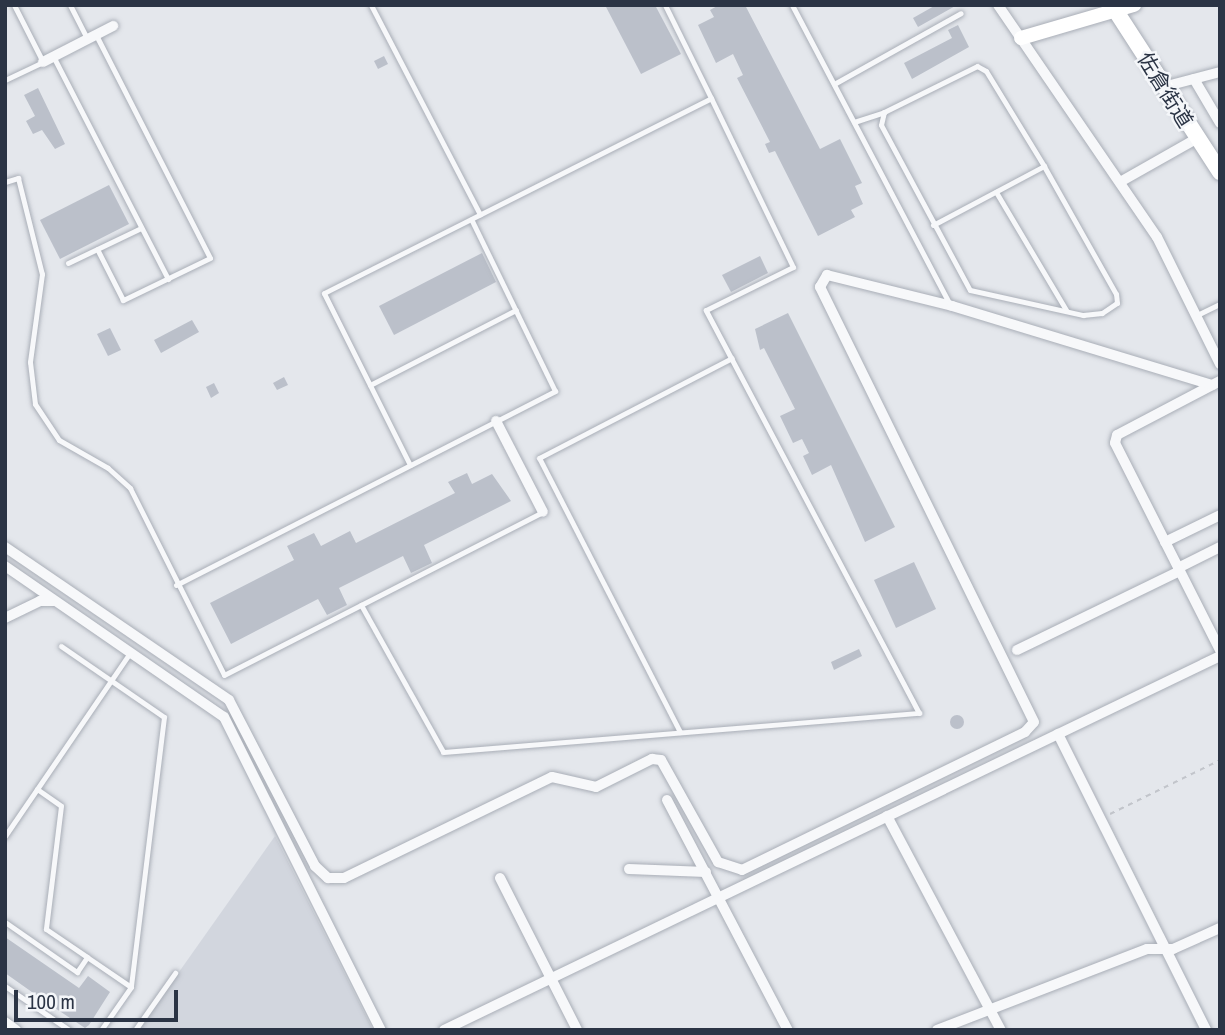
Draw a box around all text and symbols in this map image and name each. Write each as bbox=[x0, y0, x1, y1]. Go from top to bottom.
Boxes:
street label: 佐倉街道 bbox=[1132, 48, 1198, 132]
scale bar bbox=[18, 976, 182, 1020]
text: 100 m bbox=[27, 987, 75, 1016]

